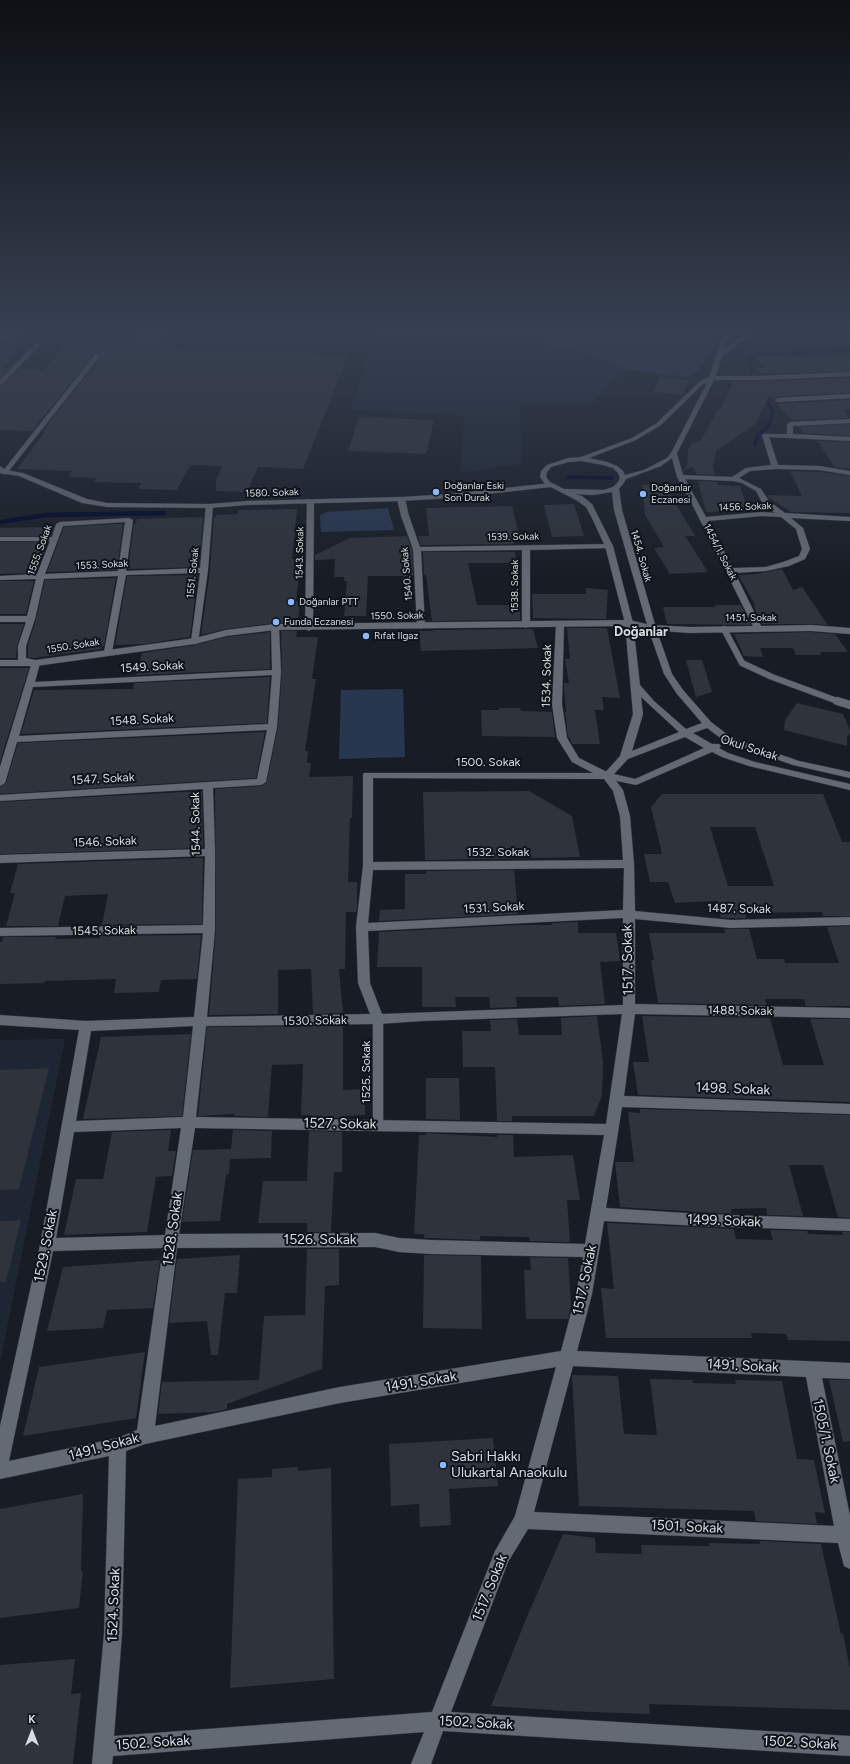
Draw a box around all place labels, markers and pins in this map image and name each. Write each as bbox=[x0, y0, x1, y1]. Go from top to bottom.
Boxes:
place label: Doğanlar Eski Son Durak bbox=[444, 480, 504, 504]
place label: Doğanlar Eczanesi bbox=[651, 482, 691, 506]
marker: Doğanlar Eski Son Durak bbox=[431, 487, 441, 497]
marker: Doğanlar Eczanesi bbox=[638, 489, 648, 499]
place label: Doğanlar PTT bbox=[299, 596, 358, 608]
marker: Doğanlar PTT bbox=[286, 597, 296, 607]
place label: Funda Eczanesi bbox=[284, 616, 353, 628]
marker: Funda Eczanesi bbox=[271, 617, 281, 627]
place label: Rıfat Ilgaz bbox=[374, 630, 418, 642]
marker: Rıfat Ilgaz bbox=[361, 631, 371, 641]
place label: Sabri Hakkı Ulukartal Anaokulu bbox=[451, 1449, 567, 1482]
marker: Sabri Hakkı Ulukartal Anaokulu bbox=[438, 1460, 448, 1470]

